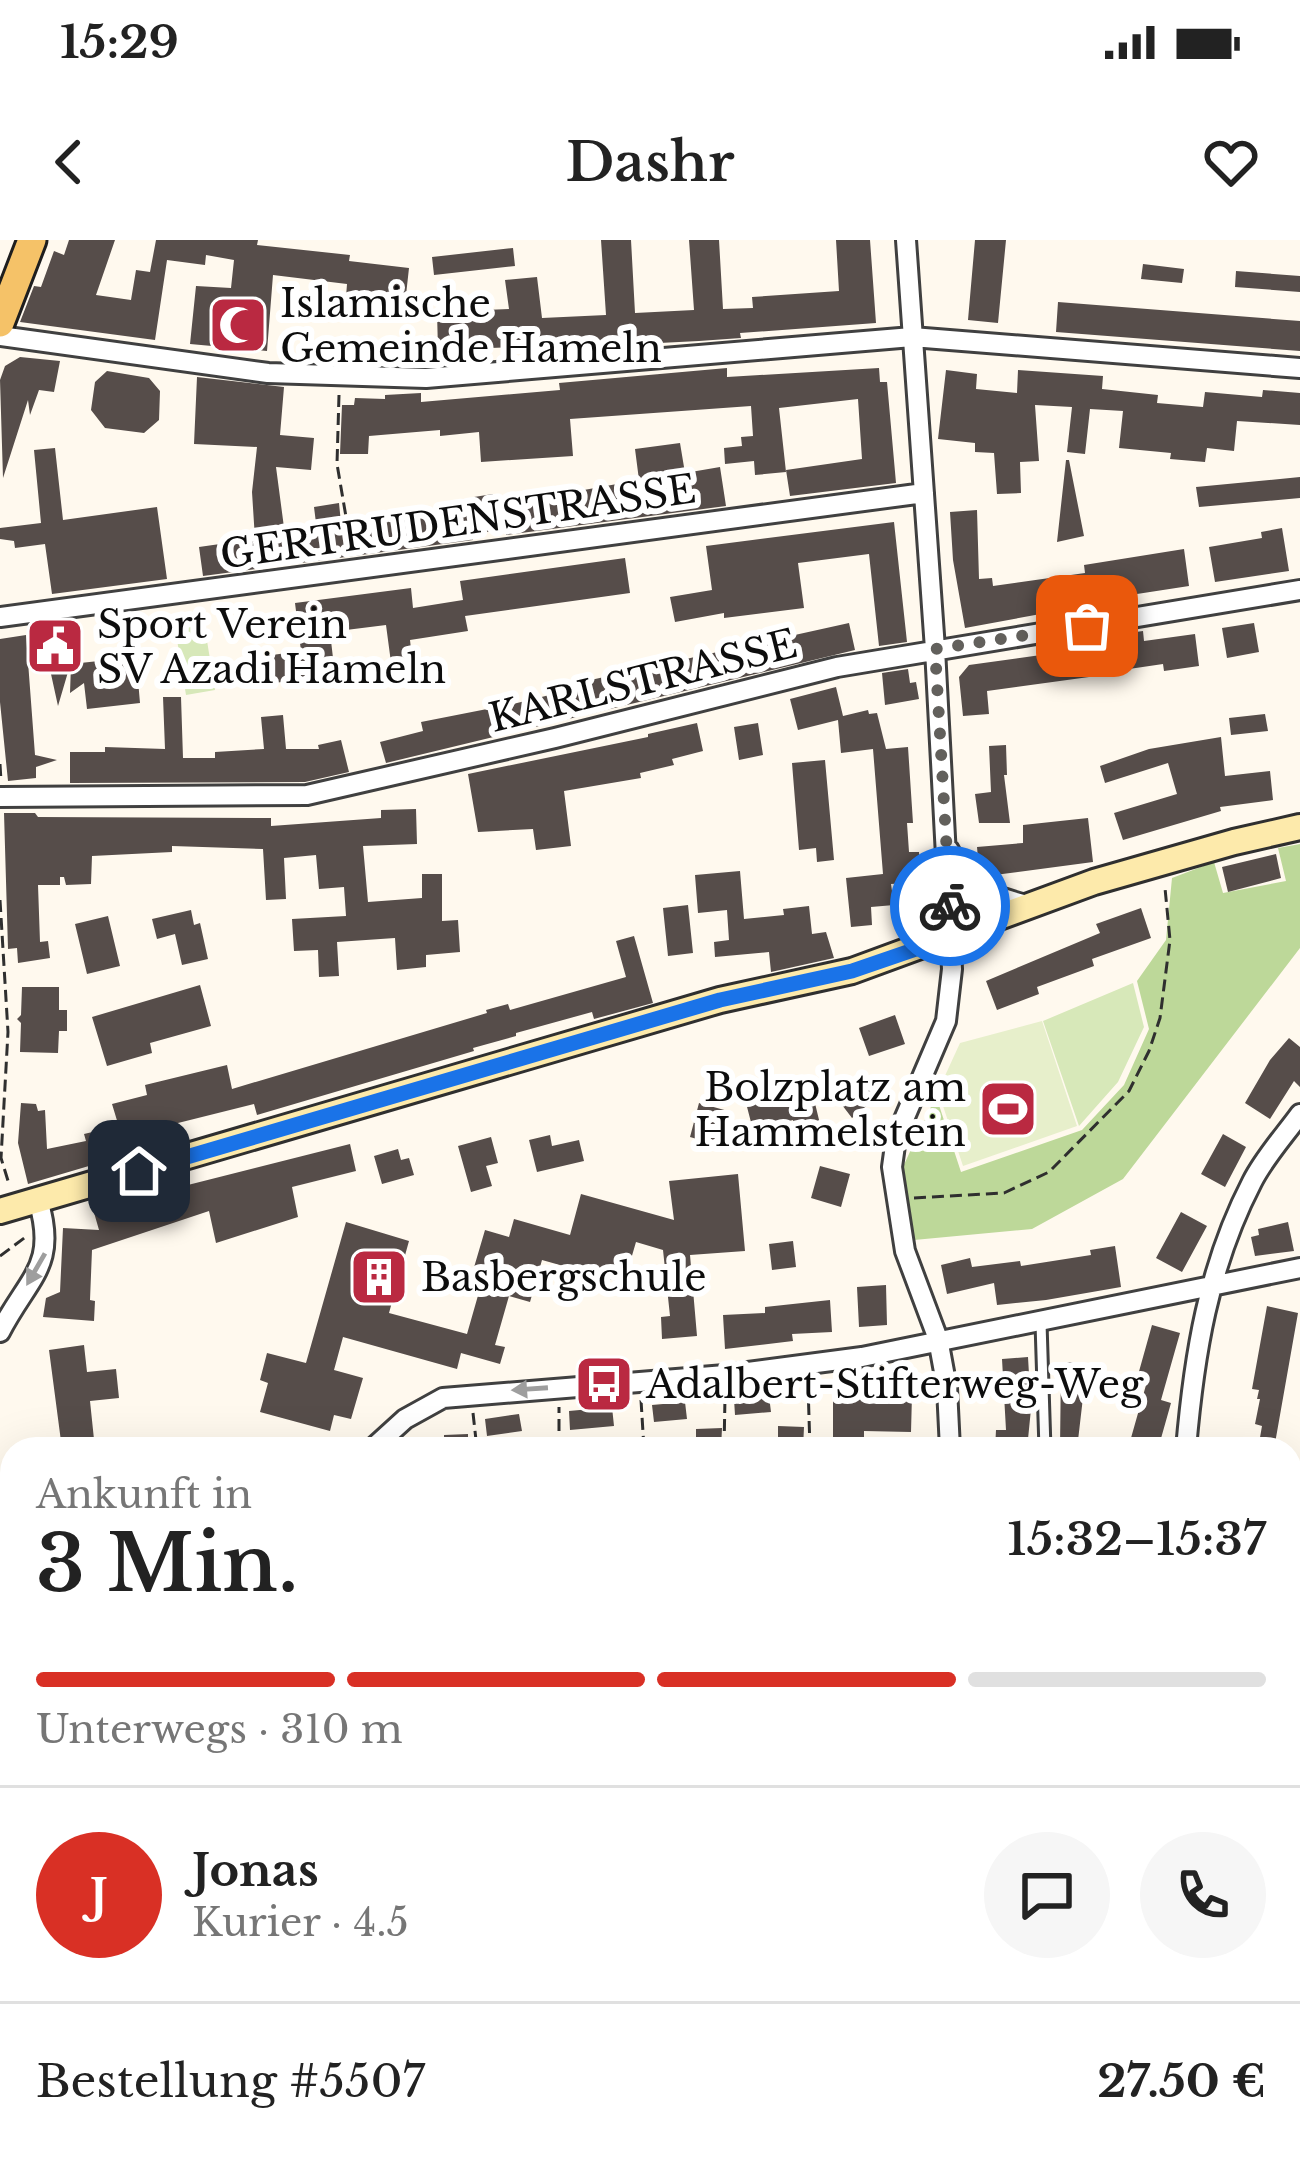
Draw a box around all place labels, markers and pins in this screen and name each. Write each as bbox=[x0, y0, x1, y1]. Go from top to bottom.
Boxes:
place label: Islamische Gemeinde Hameln bbox=[280, 279, 662, 373]
mosque icon: Islamische Gemeinde Hameln bbox=[207, 294, 269, 356]
pin bbox=[1036, 575, 1138, 677]
place label: Sport Verein SV Azadi Hameln bbox=[97, 600, 446, 694]
public building icon: Sport Verein SV Azadi Hameln bbox=[24, 615, 86, 677]
place label: Bolzplatz am Hammelstein bbox=[695, 1063, 966, 1157]
sports icon: Bolzplatz am Hammelstein bbox=[977, 1078, 1039, 1140]
pin bbox=[88, 1120, 190, 1222]
building icon: Basbergschule bbox=[348, 1246, 410, 1308]
place label: Basbergschule bbox=[421, 1253, 707, 1302]
bus stop icon: Adalbert-Stifterweg-Weg bbox=[573, 1353, 635, 1415]
place label: Adalbert-Stifterweg-Weg bbox=[645, 1360, 1144, 1409]

